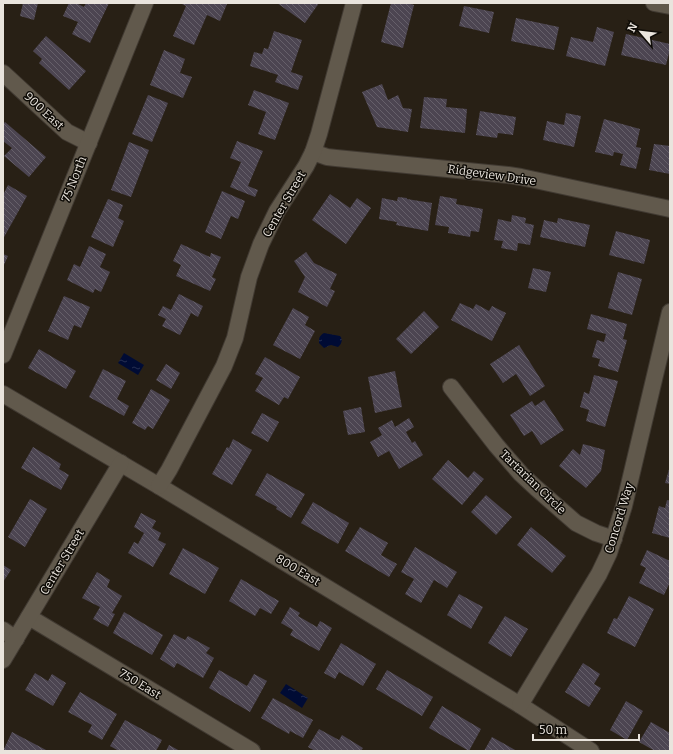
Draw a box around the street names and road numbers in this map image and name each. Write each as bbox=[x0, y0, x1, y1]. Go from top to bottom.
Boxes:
street label: 900 East bbox=[21, 89, 67, 133]
street label: 75 North bbox=[59, 154, 90, 204]
street label: Ridgeview Drive bbox=[447, 162, 537, 188]
street label: Center Street bbox=[259, 168, 309, 240]
street label: Tartarian Circle bbox=[497, 447, 569, 517]
street label: Concord Way bbox=[602, 480, 637, 555]
street label: Center Street bbox=[37, 526, 87, 597]
street label: 800 East bbox=[273, 551, 323, 589]
street label: 750 East bbox=[117, 666, 164, 702]

